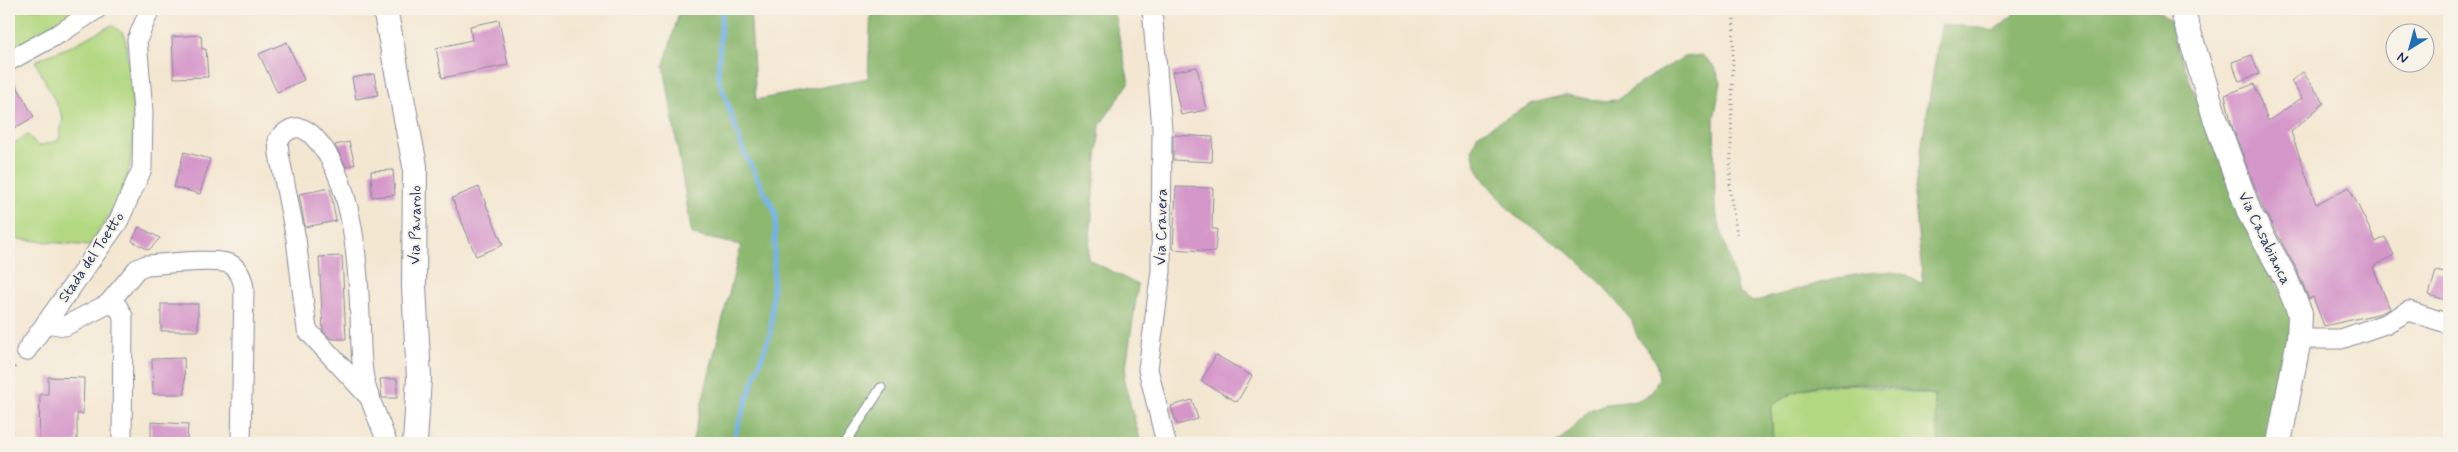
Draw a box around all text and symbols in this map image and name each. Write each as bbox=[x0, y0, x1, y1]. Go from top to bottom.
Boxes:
north arrow bbox=[2386, 22, 2436, 72]
text: N bbox=[2394, 48, 2412, 68]
street label: Via Pavarolo bbox=[405, 185, 427, 265]
street label: Via Cravera bbox=[1151, 188, 1173, 266]
street label: Via Casabianca bbox=[2233, 189, 2295, 289]
street label: Stada del Toetto bbox=[54, 208, 130, 307]

